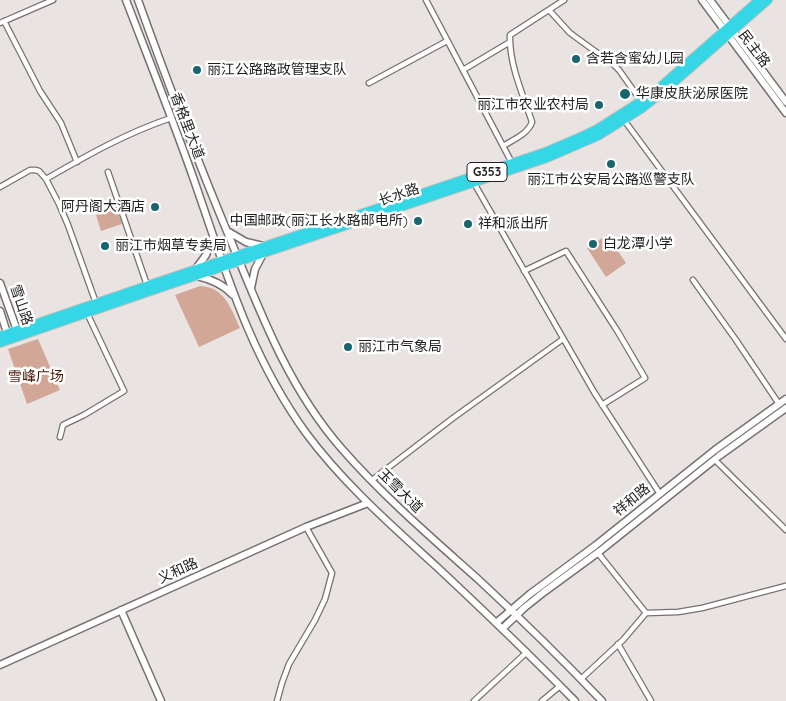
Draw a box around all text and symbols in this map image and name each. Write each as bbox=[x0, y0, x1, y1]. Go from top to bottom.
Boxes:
street label: 民主路 bbox=[735, 27, 773, 71]
place label: 含若含蜜幼儿园 bbox=[586, 51, 684, 67]
marker: 含若含蜜幼儿园 bbox=[570, 53, 582, 65]
place label: 丽江公路路政管理支队 bbox=[207, 62, 347, 78]
marker: 丽江公路路政管理支队 bbox=[191, 64, 203, 76]
place label: 华康皮肤泌尿医院 bbox=[636, 86, 748, 102]
marker: 华康皮肤泌尿医院 bbox=[618, 87, 632, 101]
street label: 香格里大道 bbox=[167, 90, 207, 162]
place label: 丽江市农业农村局 bbox=[477, 97, 589, 113]
marker: 丽江市农业农村局 bbox=[593, 99, 605, 111]
marker: 丽江市公安局公路巡警支队 bbox=[605, 158, 617, 170]
road number: G353 bbox=[467, 162, 507, 182]
place label: 丽江市公安局公路巡警支队 bbox=[527, 172, 695, 188]
street label: 长水路 bbox=[376, 180, 422, 210]
place label: 阿丹阁大酒店 bbox=[61, 199, 145, 215]
marker: 阿丹阁大酒店 bbox=[149, 201, 161, 213]
place label: 中国邮政(丽江长水路邮电所) bbox=[230, 213, 408, 229]
marker: 中国邮政(丽江长水路邮电所) bbox=[412, 215, 424, 227]
place label: 祥和派出所 bbox=[478, 216, 548, 232]
marker: 祥和派出所 bbox=[462, 218, 474, 230]
place label: 白龙潭小学 bbox=[603, 236, 673, 252]
place label: 丽江市烟草专卖局 bbox=[115, 238, 227, 254]
marker: 白龙潭小学 bbox=[587, 238, 599, 250]
marker: 丽江市烟草专卖局 bbox=[99, 240, 111, 252]
street label: 雪山路 bbox=[6, 282, 36, 328]
place label: 丽江市气象局 bbox=[358, 339, 442, 355]
marker: 丽江市气象局 bbox=[342, 341, 354, 353]
park label: 雪峰广场 bbox=[8, 369, 64, 385]
street label: 玉雪大道 bbox=[374, 465, 426, 517]
street label: 祥和路 bbox=[610, 480, 654, 520]
street label: 义和路 bbox=[155, 555, 201, 587]

